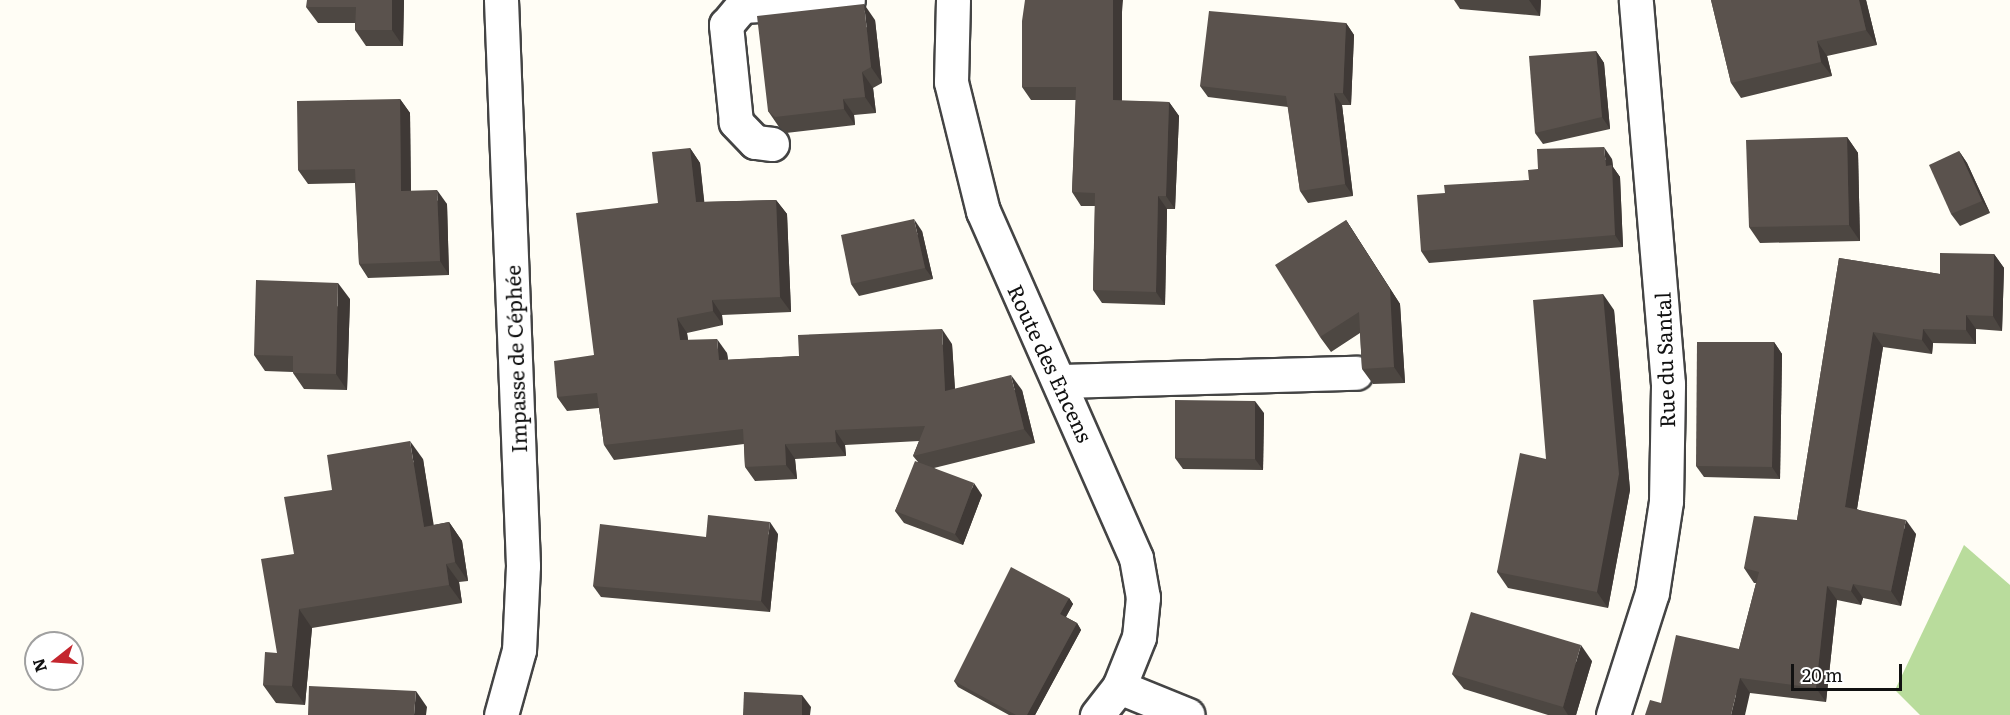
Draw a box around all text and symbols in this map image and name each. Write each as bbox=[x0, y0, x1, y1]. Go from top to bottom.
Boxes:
street label: Impasse de Céphée bbox=[499, 265, 531, 453]
street label: Route des Encens bbox=[1003, 280, 1099, 446]
street label: Rue du Santal bbox=[1649, 292, 1679, 428]
north arrow bbox=[24, 631, 84, 691]
scale bar bbox=[1794, 652, 1905, 690]
text: N bbox=[25, 656, 52, 676]
text: 20 m bbox=[1802, 661, 1843, 688]

